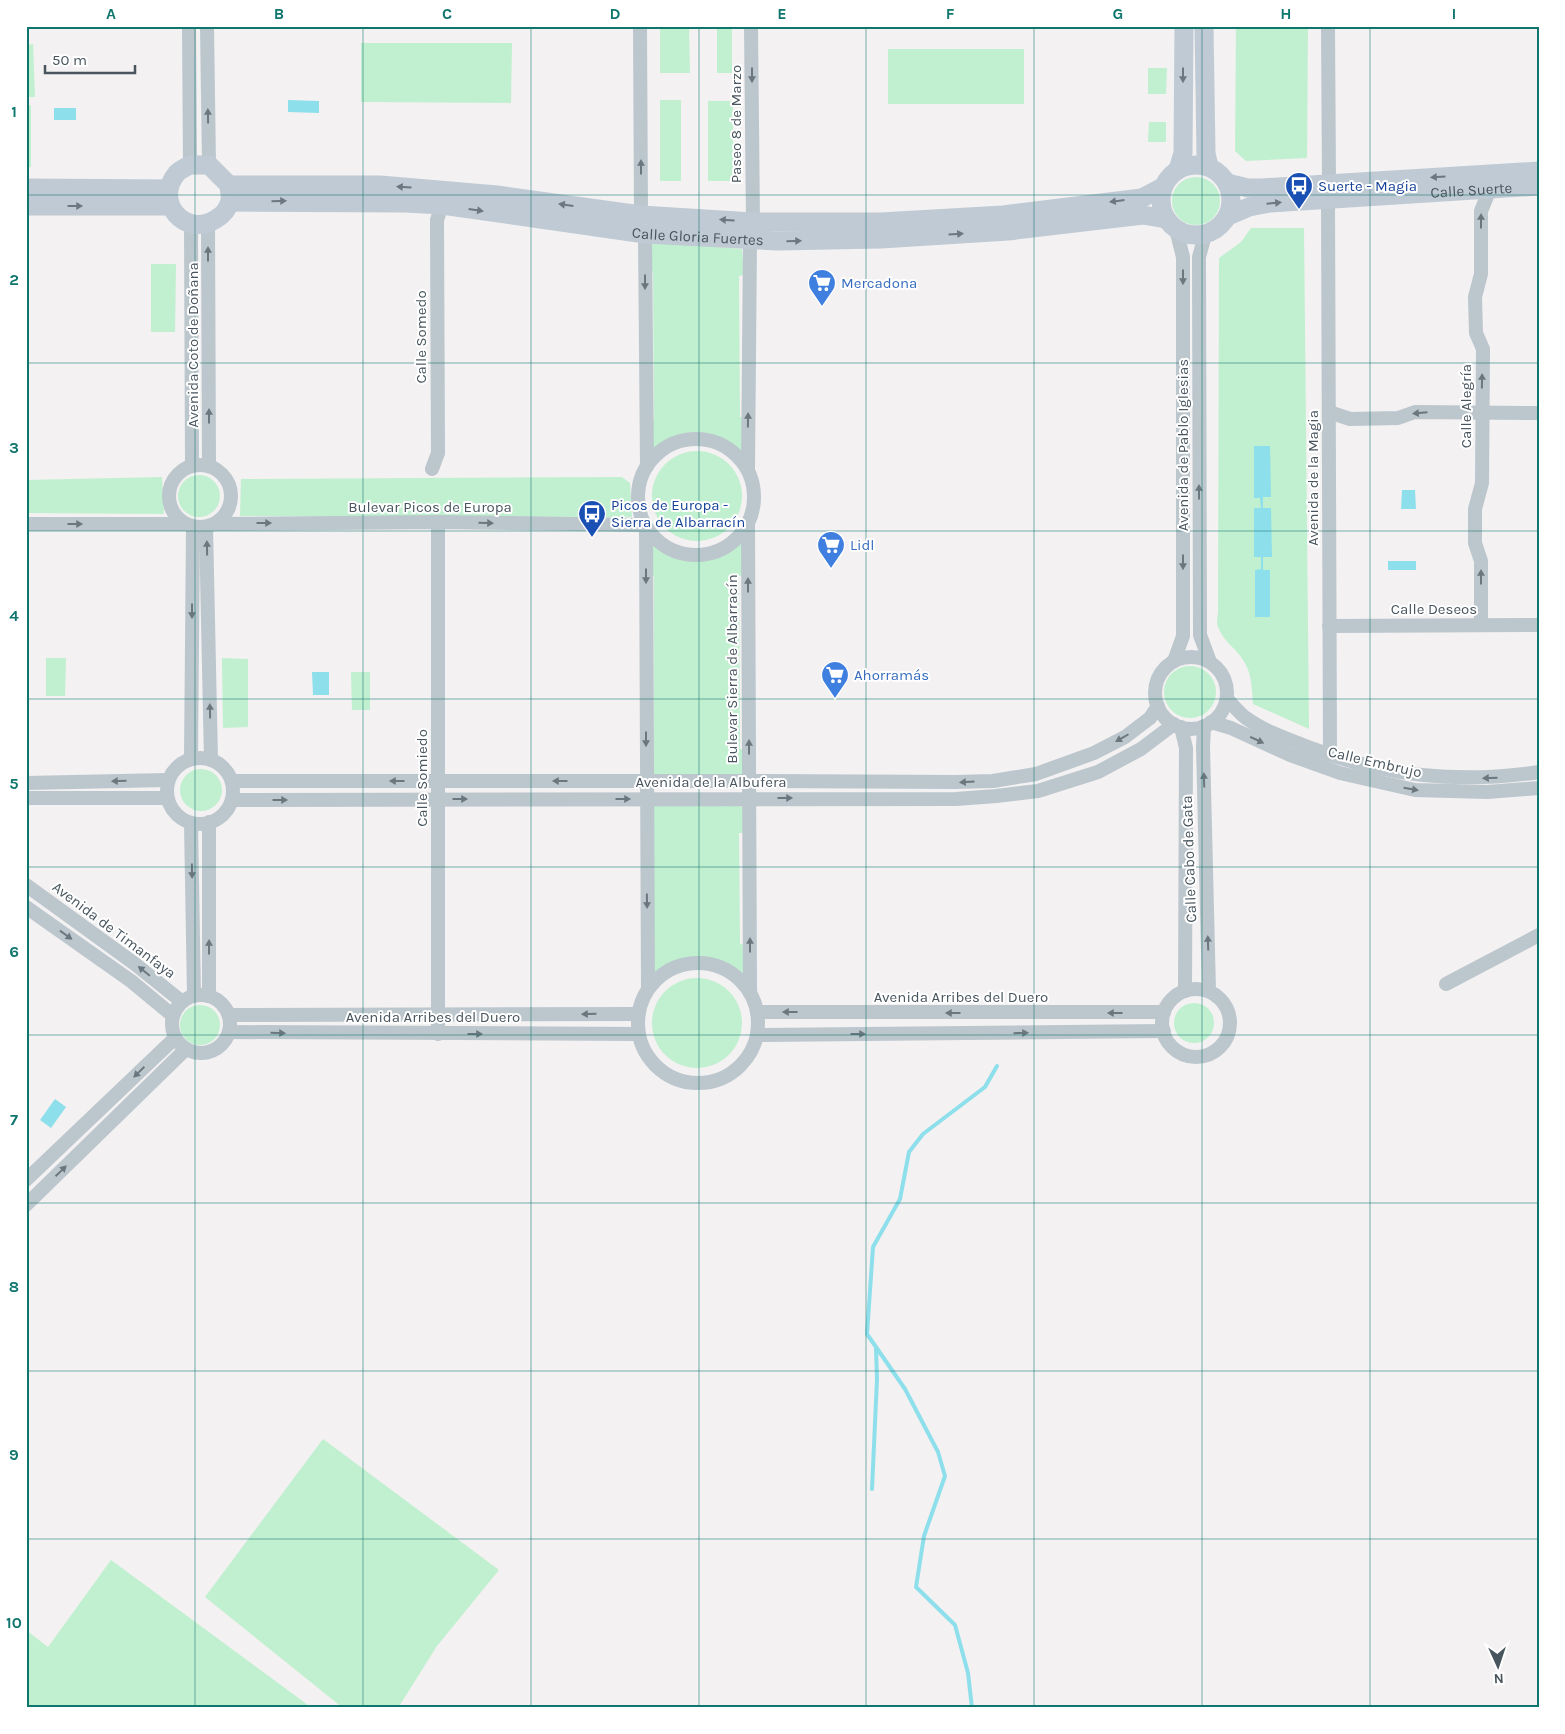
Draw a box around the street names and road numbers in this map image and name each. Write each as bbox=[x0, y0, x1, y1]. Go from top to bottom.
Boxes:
street label: Paseo 8 de Marzo bbox=[727, 65, 745, 183]
street label: Calle Suerte bbox=[1430, 179, 1513, 202]
street label: Calle Gloria Fuertes bbox=[631, 223, 764, 249]
street label: Avenida Coto de Doñana bbox=[184, 262, 202, 428]
street label: Calle Somedo bbox=[412, 290, 430, 384]
street label: Avenida de Pablo Iglesias bbox=[1174, 359, 1192, 531]
street label: Calle Alegría bbox=[1457, 364, 1475, 448]
street label: Avenida de la Magia bbox=[1304, 410, 1322, 546]
street label: Bulevar Picos de Europa bbox=[348, 498, 512, 516]
street label: Bulevar Sierra de Albarracín bbox=[723, 574, 741, 764]
street label: Calle Deseos bbox=[1391, 600, 1477, 618]
street label: Calle Somiedo bbox=[413, 729, 431, 827]
street label: Calle Embrujo bbox=[1326, 742, 1424, 782]
street label: Avenida de la Albufera bbox=[635, 773, 787, 791]
street label: Calle Cabo de Gata bbox=[1178, 795, 1200, 923]
street label: Avenida de Timanfaya bbox=[49, 878, 179, 982]
street label: Avenida Arribes del Duero bbox=[874, 988, 1048, 1006]
street label: Avenida Arribes del Duero bbox=[346, 1008, 520, 1026]

